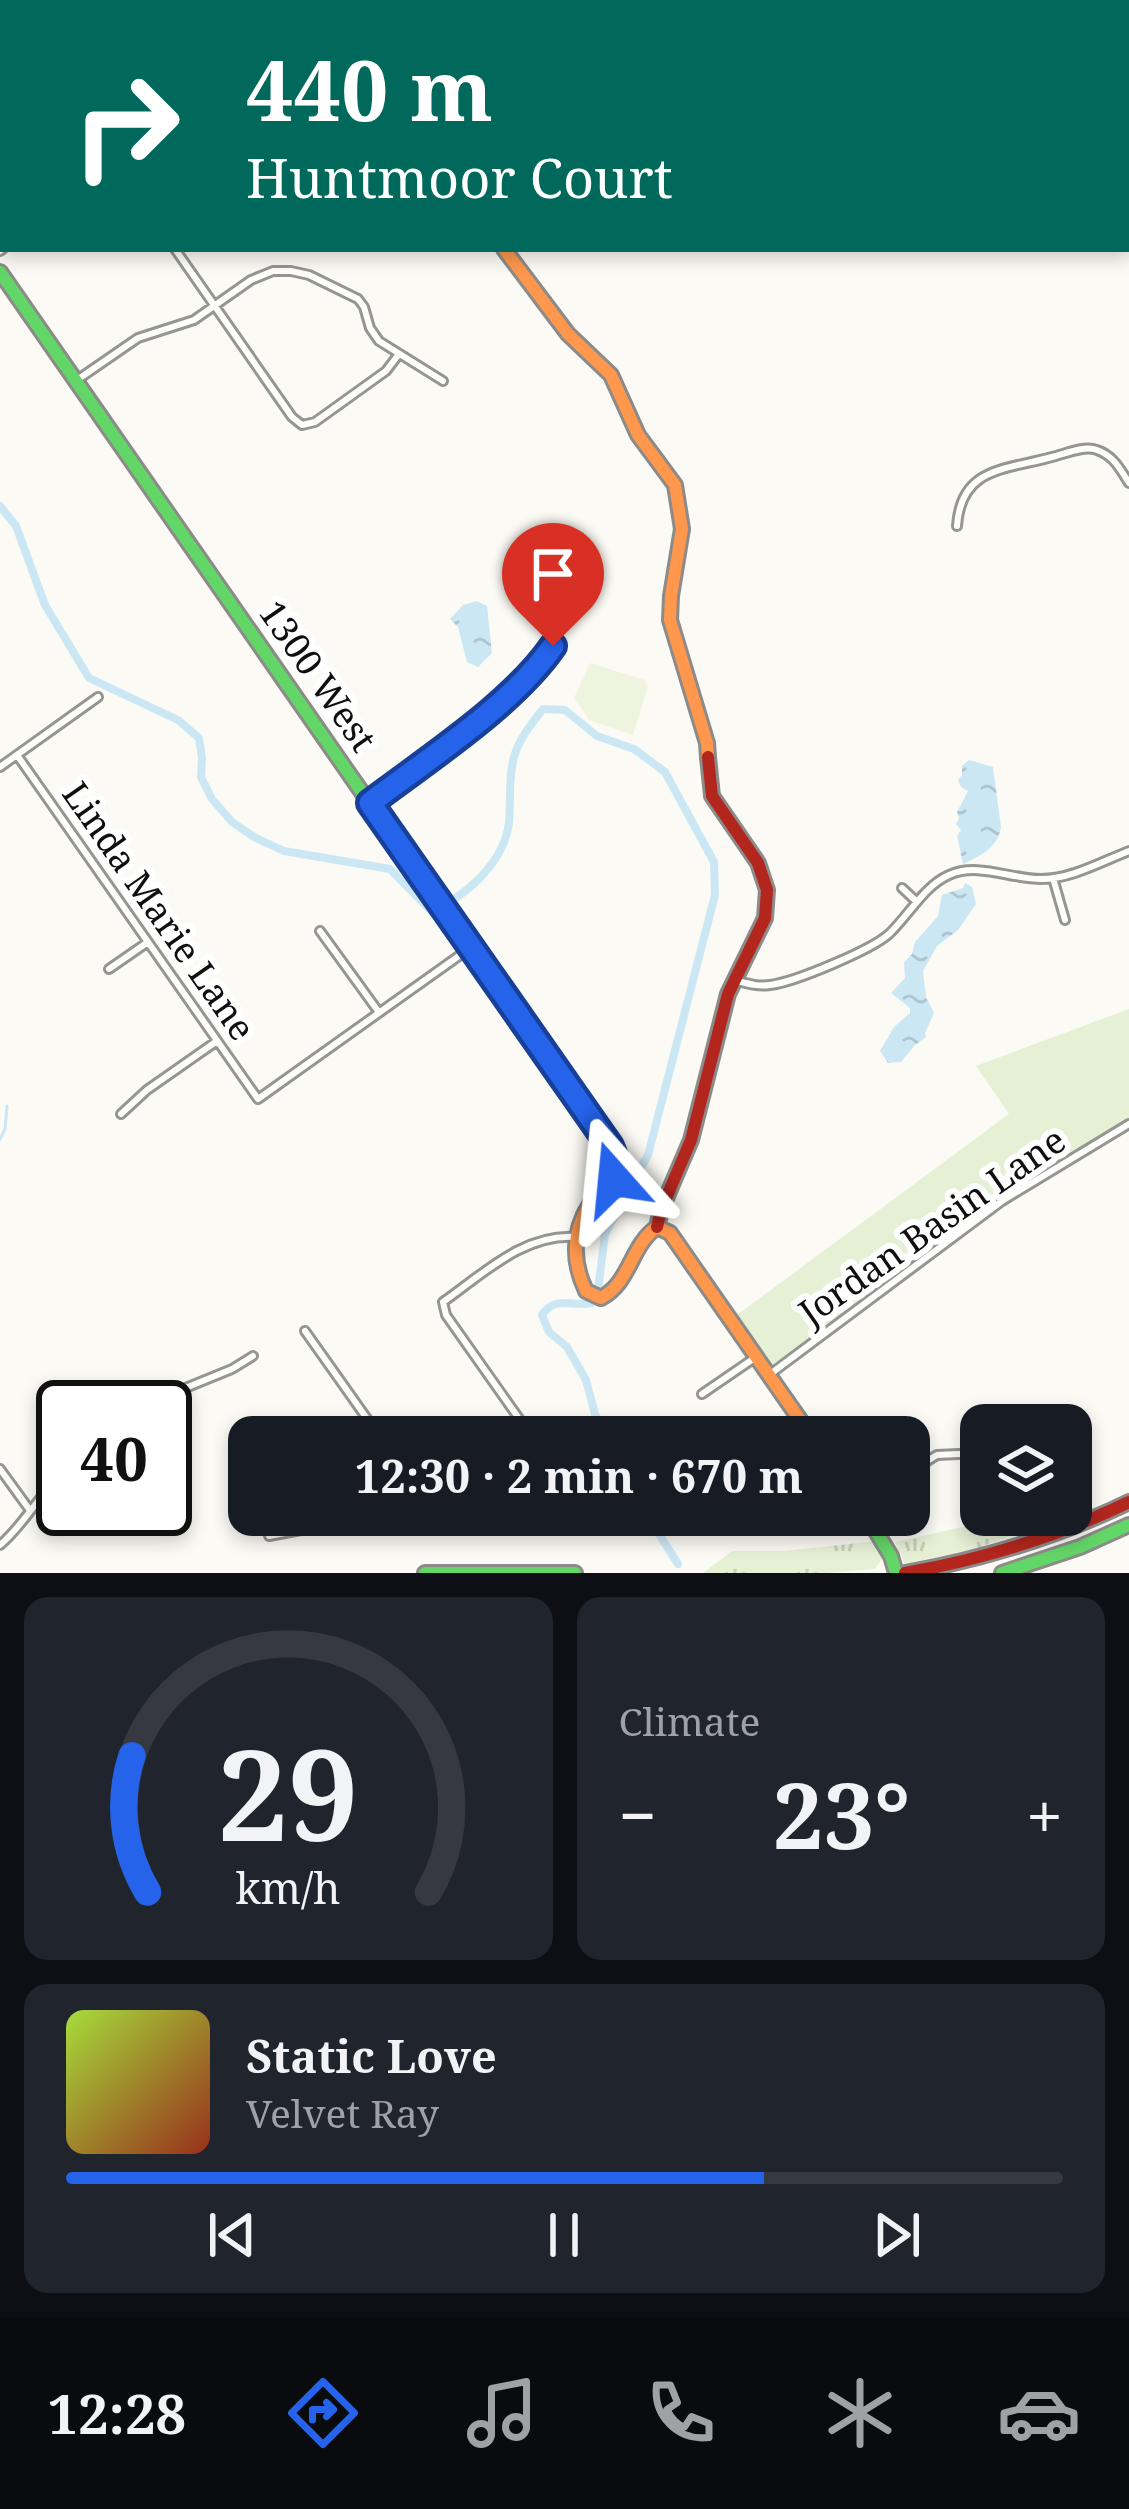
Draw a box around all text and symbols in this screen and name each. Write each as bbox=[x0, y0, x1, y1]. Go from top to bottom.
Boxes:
text: 440 m bbox=[246, 31, 493, 146]
icon: right bbox=[48, 48, 204, 204]
text: Huntmoor Court bbox=[246, 140, 673, 214]
pin bbox=[502, 523, 604, 646]
icon: arrive bbox=[520, 541, 586, 607]
street label: 1300 West bbox=[249, 591, 388, 761]
street label: Linda Marie Lane bbox=[52, 772, 267, 1050]
street label: Jordan Basin Lane bbox=[788, 1115, 1075, 1337]
position arrow bbox=[551, 1116, 677, 1242]
speed limit sign: 40 bbox=[36, 1380, 192, 1536]
map controls bbox=[960, 1404, 1092, 1536]
button: layers bbox=[960, 1404, 1092, 1536]
text: 12:30 · 2 min · 670 m bbox=[355, 1445, 803, 1506]
text: Climate bbox=[619, 1694, 760, 1747]
text: 29 bbox=[218, 1708, 359, 1878]
text: 23° bbox=[773, 1753, 910, 1875]
text: − bbox=[619, 1769, 657, 1859]
text: + bbox=[1026, 1769, 1063, 1859]
text: km/h bbox=[236, 1857, 341, 1916]
text: Static Love bbox=[246, 2025, 497, 2086]
text: Velvet Ray bbox=[246, 2086, 439, 2139]
icon: previous bbox=[199, 2202, 265, 2268]
icon: pause bbox=[531, 2202, 597, 2268]
icon: next bbox=[864, 2202, 930, 2268]
icon: directions bbox=[281, 2371, 365, 2455]
icon: music bbox=[460, 2371, 544, 2455]
icon: phone bbox=[639, 2371, 723, 2455]
icon: climate bbox=[818, 2371, 902, 2455]
icon: car bbox=[997, 2371, 1081, 2455]
text: 12:28 bbox=[48, 2376, 186, 2450]

